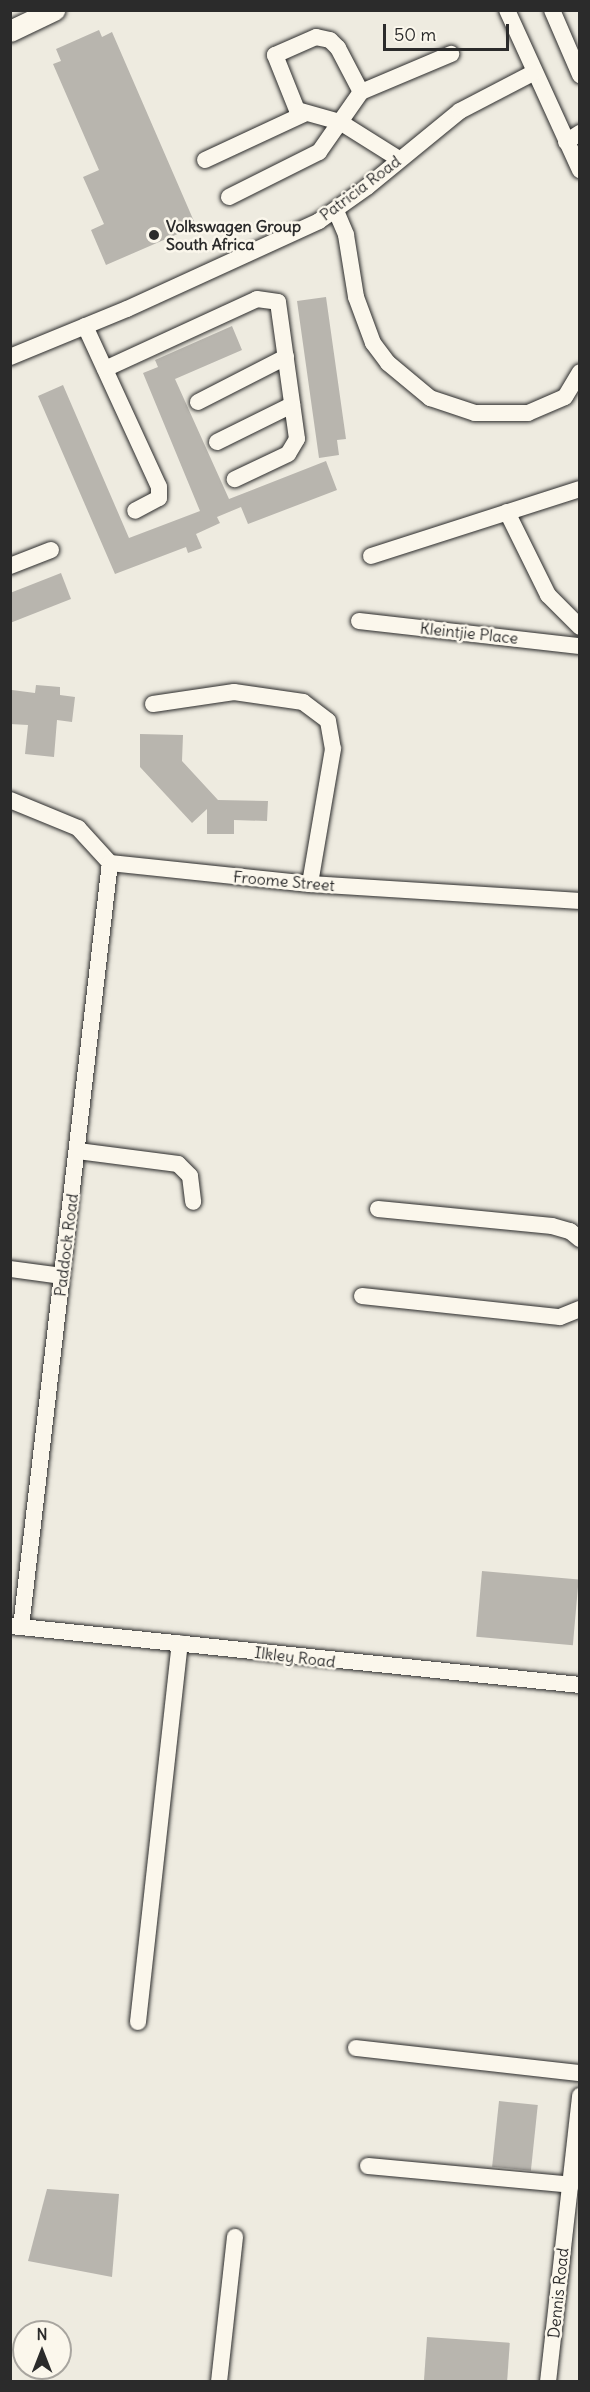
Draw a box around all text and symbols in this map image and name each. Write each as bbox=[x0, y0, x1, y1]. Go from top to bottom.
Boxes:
scale bar bbox=[386, 12, 512, 50]
text: 50 m bbox=[394, 23, 436, 46]
street label: Patricia Road bbox=[316, 151, 404, 225]
place label: Volkswagen Group South Africa bbox=[166, 216, 301, 254]
marker: Volkswagen Group South Africa bbox=[147, 228, 161, 242]
street label: Kleintjie Place bbox=[419, 618, 519, 648]
street label: Froome Street bbox=[232, 867, 336, 895]
street label: Paddock Road bbox=[50, 1192, 82, 1298]
street label: Ilkley Road bbox=[253, 1643, 337, 1671]
street label: Dennis Road bbox=[544, 2247, 572, 2339]
north arrow bbox=[12, 2320, 72, 2380]
text: N bbox=[36, 2324, 48, 2344]

